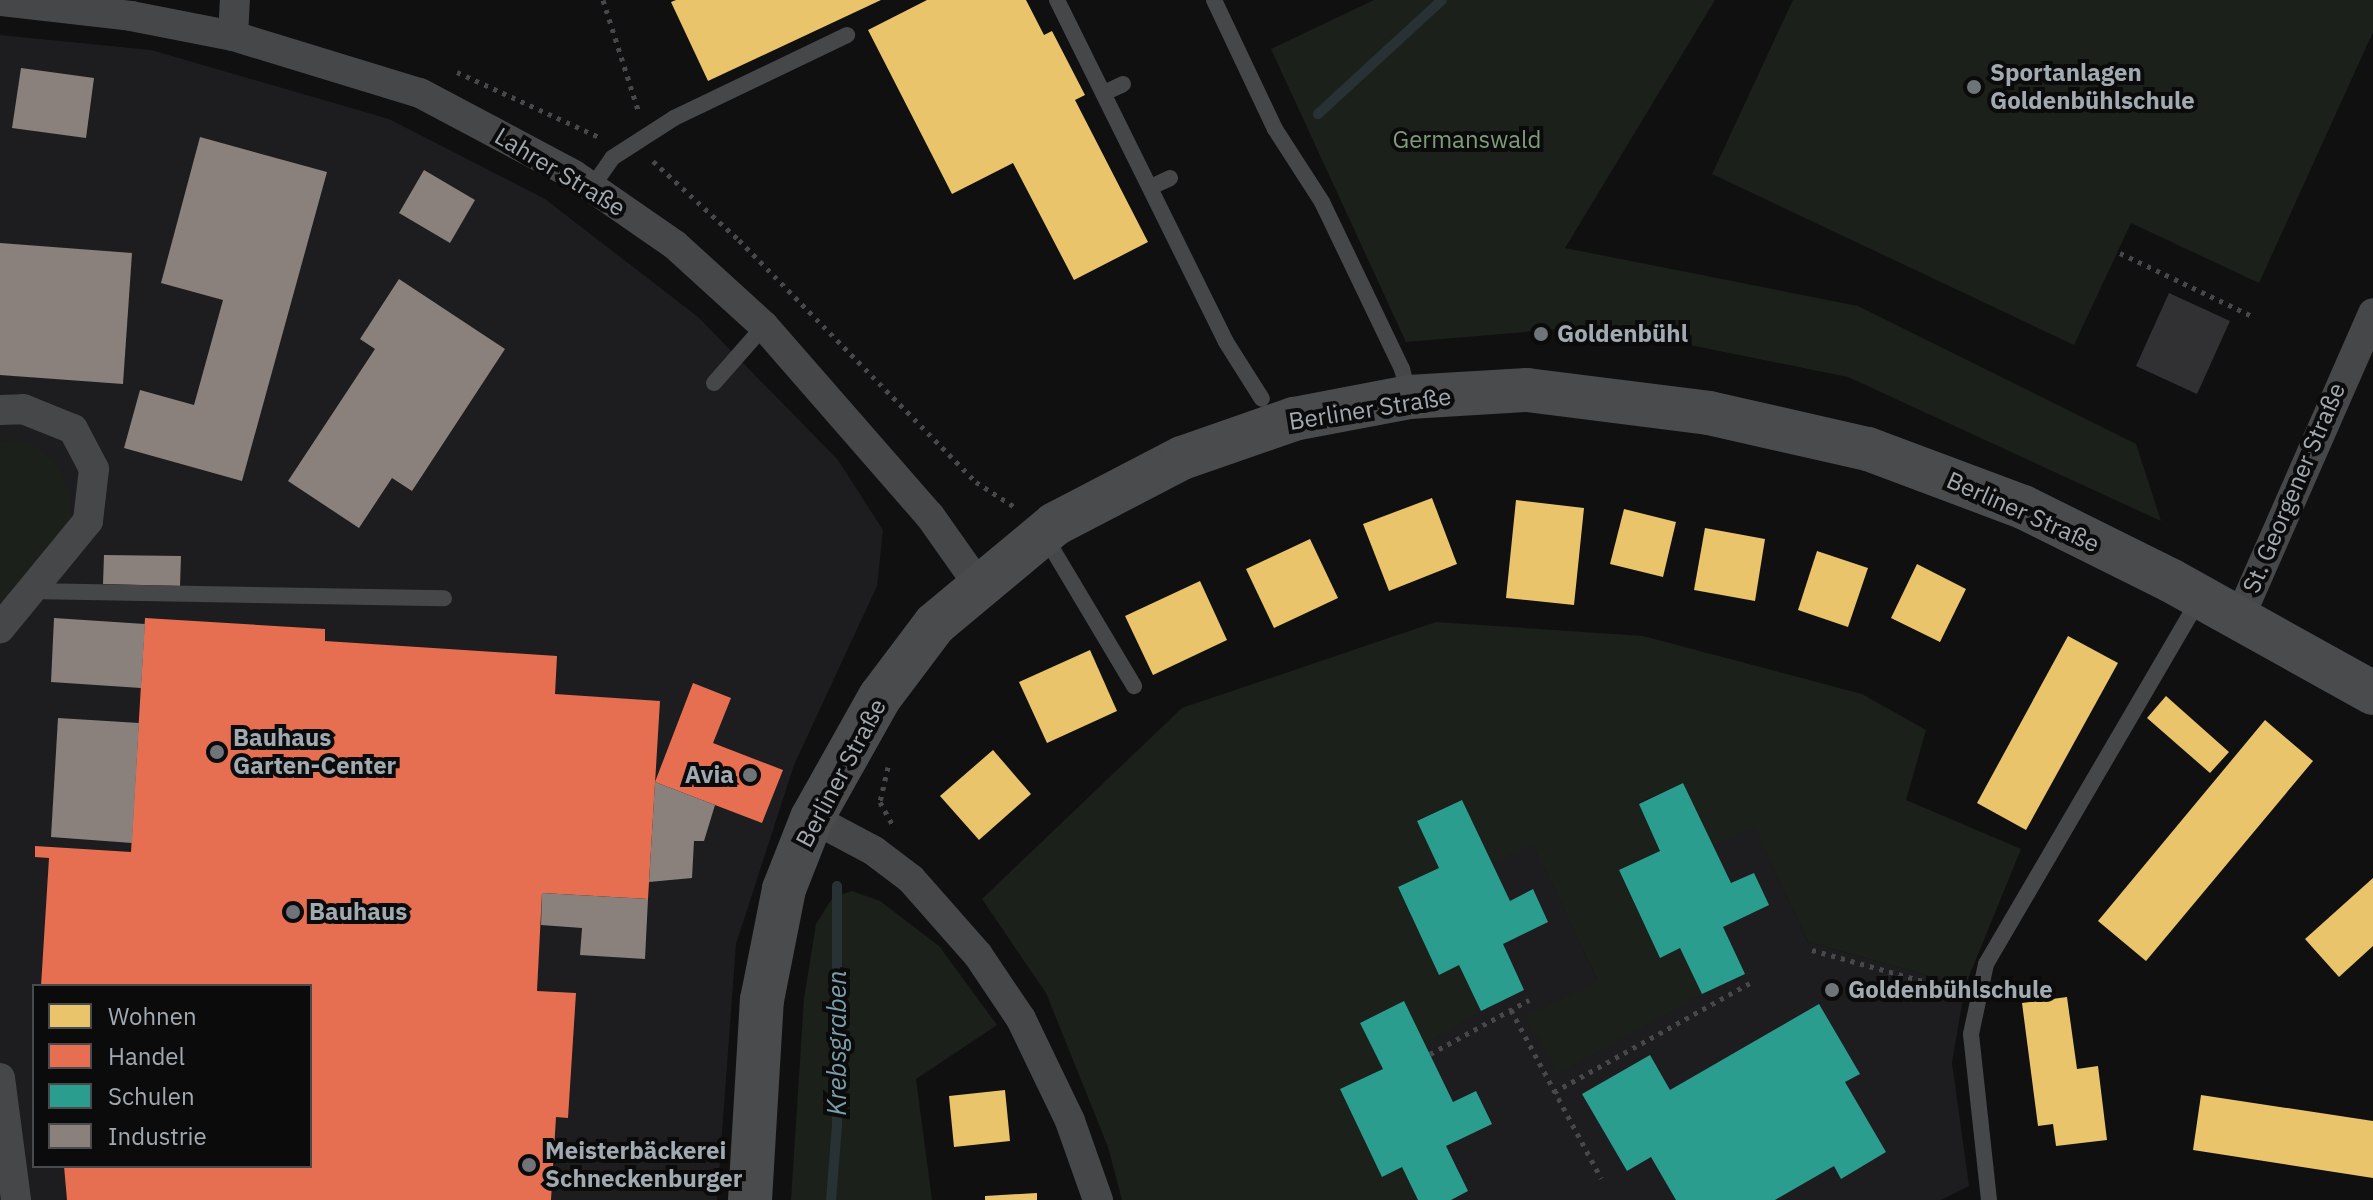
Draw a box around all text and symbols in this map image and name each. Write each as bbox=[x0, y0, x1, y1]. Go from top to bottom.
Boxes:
place label: Sportanlagen Goldenbühlschule bbox=[1990, 59, 2195, 115]
marker: Sportanlagen Goldenbühlschule bbox=[1965, 78, 1983, 96]
street label: Lahrer Straße bbox=[489, 122, 631, 222]
park label: Germanswald bbox=[1392, 126, 1542, 154]
place label: Goldenbühl bbox=[1557, 320, 1688, 348]
marker: Goldenbühl bbox=[1532, 325, 1550, 343]
street label: St. Georgener Straße bbox=[2237, 379, 2351, 597]
street label: Berliner Straße bbox=[1287, 382, 1453, 436]
street label: Berliner Straße bbox=[1942, 466, 2104, 558]
street label: Berliner Straße bbox=[790, 694, 892, 852]
place label: Bauhaus Garten-Center bbox=[233, 724, 396, 780]
marker: Bauhaus Garten-Center bbox=[208, 743, 226, 761]
place label: Avia bbox=[685, 761, 734, 789]
marker: Avia bbox=[741, 766, 759, 784]
place label: Bauhaus bbox=[309, 898, 407, 926]
marker: Bauhaus bbox=[284, 903, 302, 921]
water label: Krebsgraben bbox=[821, 970, 853, 1116]
place label: Goldenbühlschule bbox=[1848, 976, 2053, 1004]
marker: Goldenbühlschule bbox=[1823, 981, 1841, 999]
legend bbox=[32, 984, 312, 1168]
text: Wohnen bbox=[108, 1000, 197, 1032]
text: Handel bbox=[108, 1040, 185, 1072]
text: Schulen bbox=[108, 1080, 195, 1112]
text: Industrie bbox=[108, 1120, 207, 1152]
place label: Meisterbäckerei Schneckenburger bbox=[545, 1137, 742, 1193]
marker: Meisterbäckerei Schneckenburger bbox=[520, 1156, 538, 1174]

